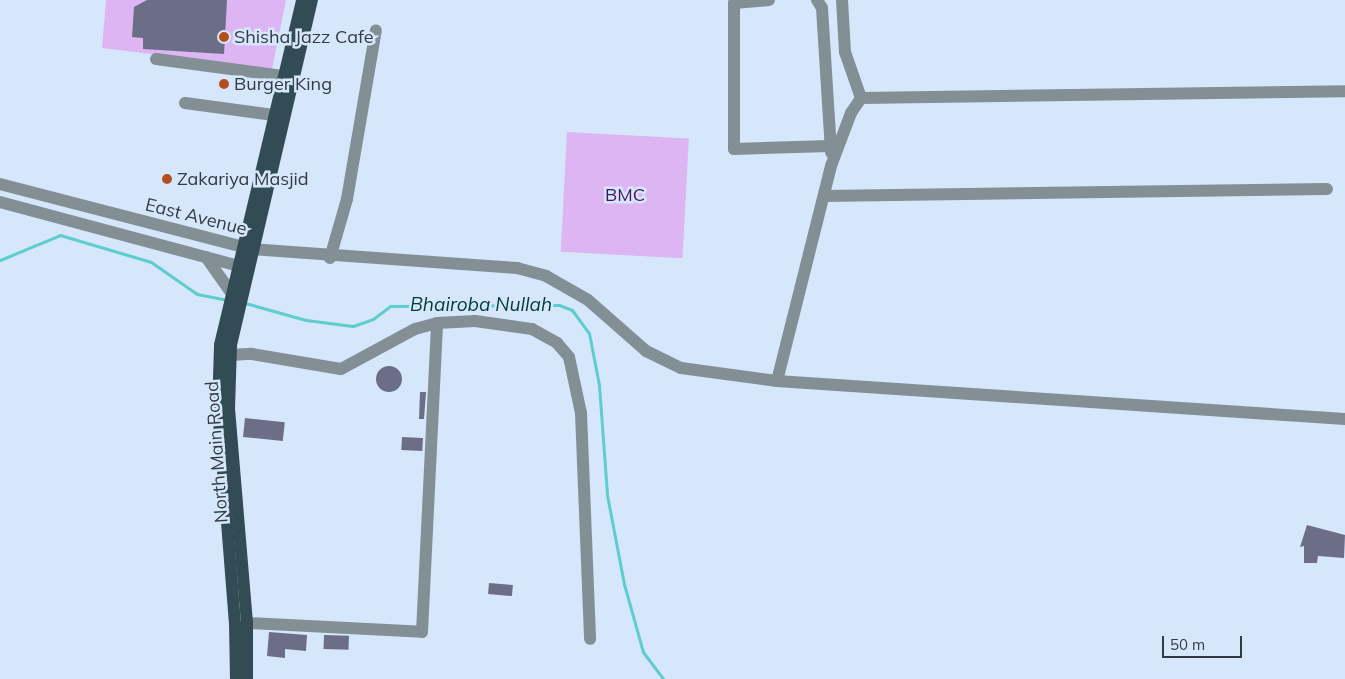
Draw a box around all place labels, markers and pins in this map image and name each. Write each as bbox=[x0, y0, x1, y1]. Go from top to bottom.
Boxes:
place label: Shisha Jazz Cafe bbox=[234, 26, 374, 48]
marker: Shisha Jazz Cafe bbox=[218, 31, 230, 43]
place label: Burger King bbox=[234, 73, 332, 95]
marker: Burger King bbox=[218, 78, 230, 90]
place label: Zakariya Masjid bbox=[177, 168, 309, 190]
marker: Zakariya Masjid bbox=[161, 173, 173, 185]

